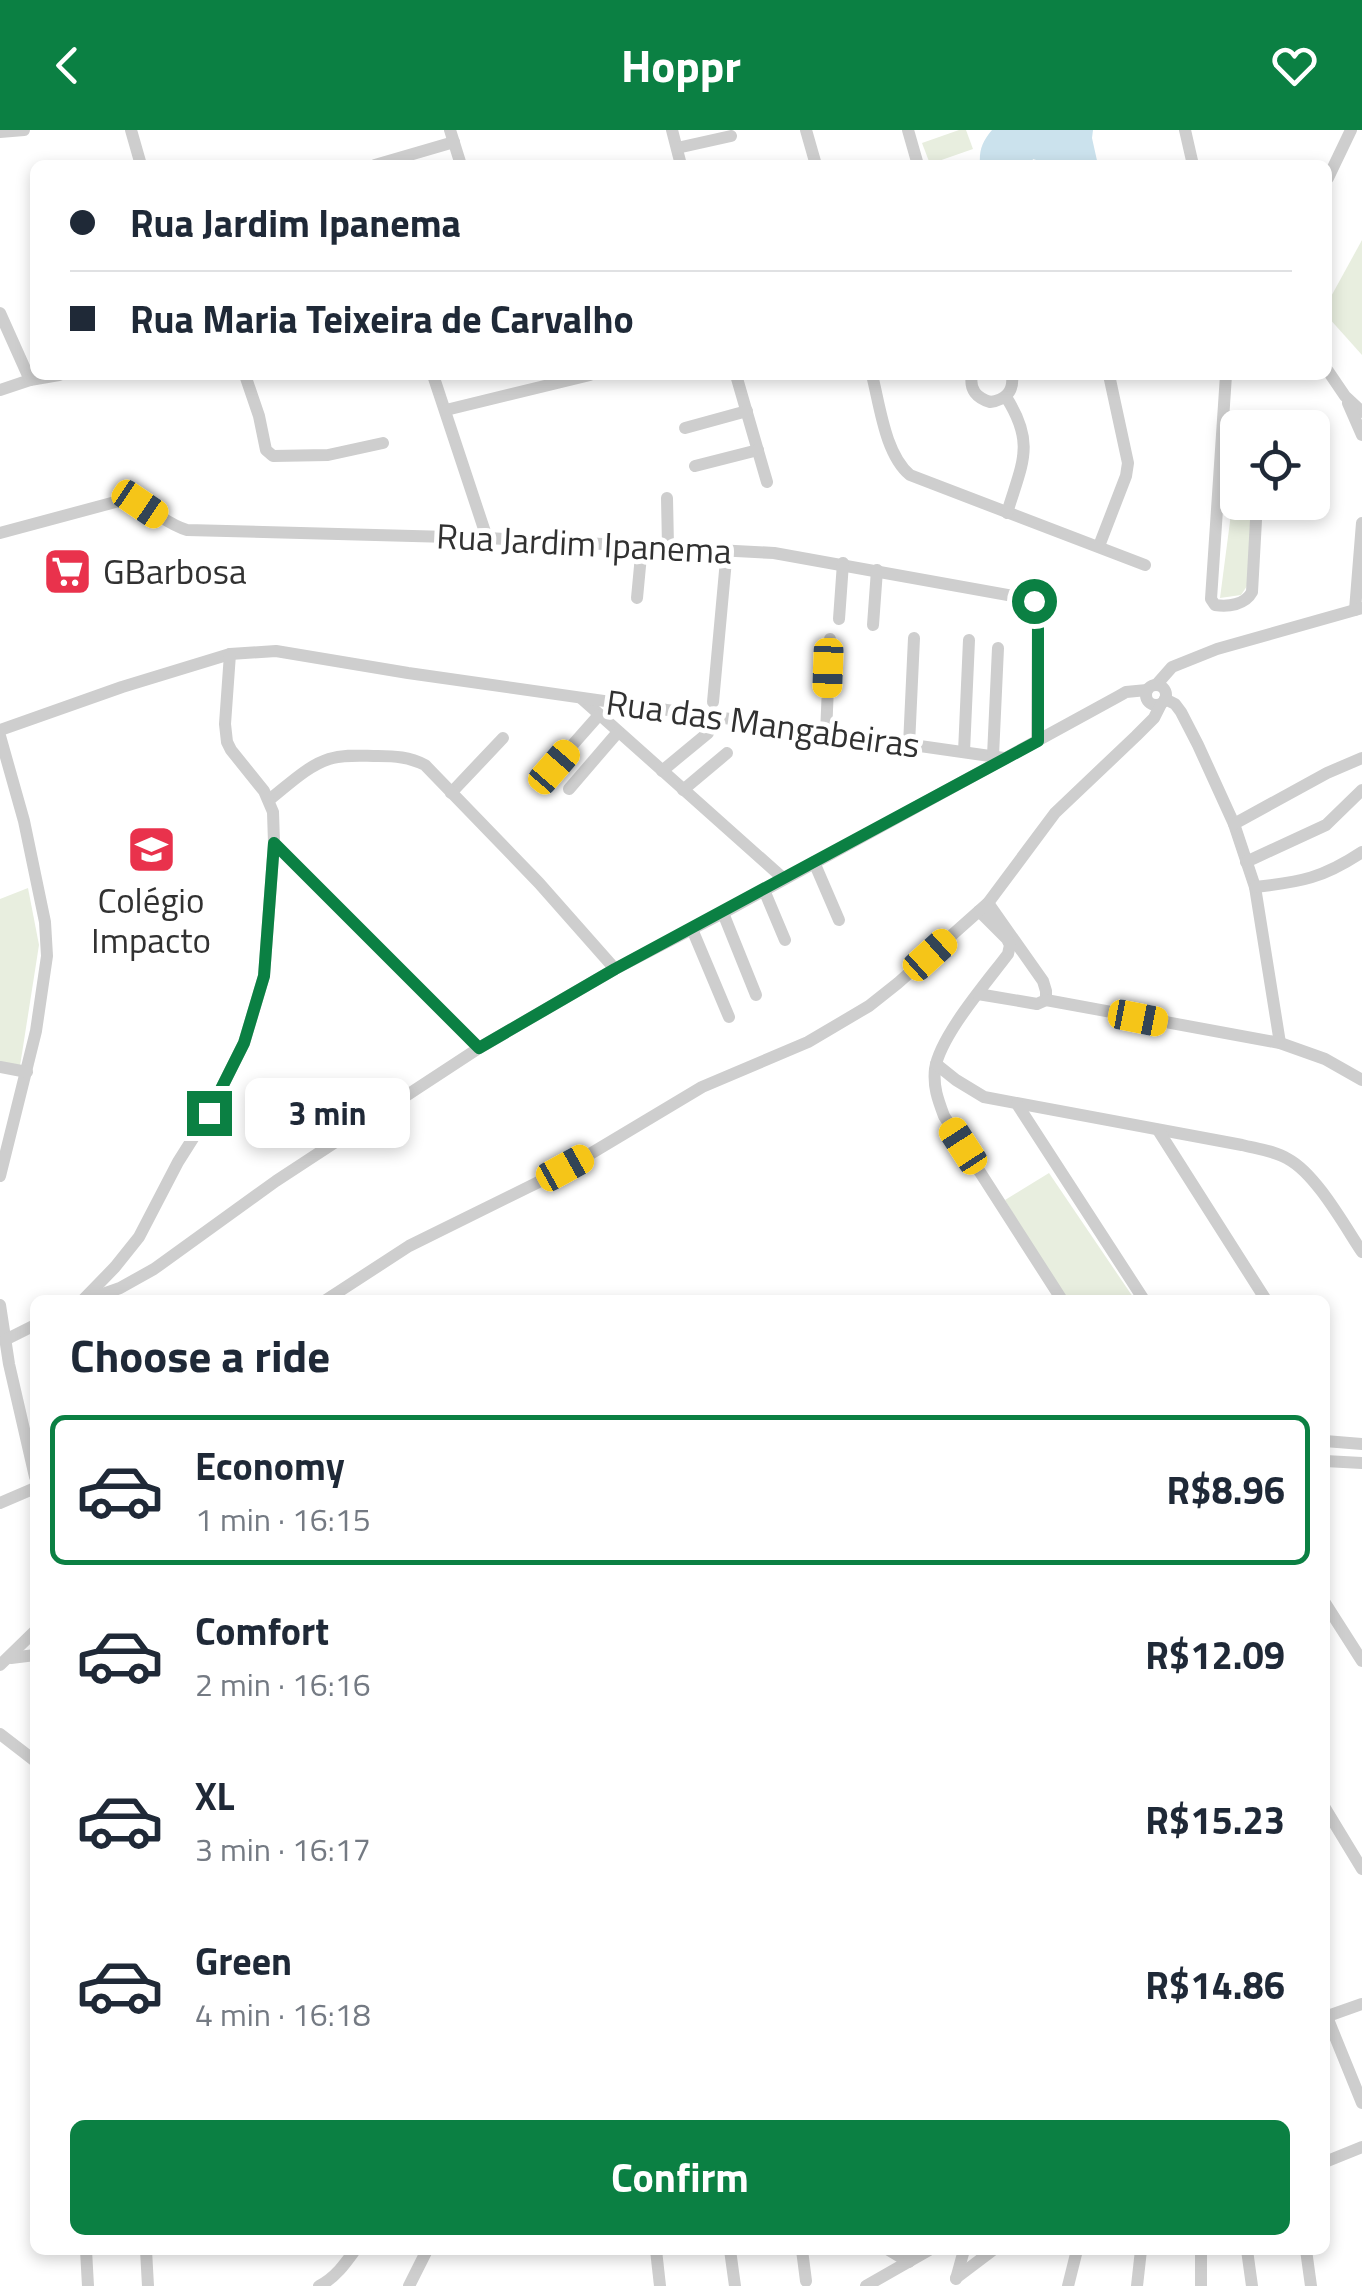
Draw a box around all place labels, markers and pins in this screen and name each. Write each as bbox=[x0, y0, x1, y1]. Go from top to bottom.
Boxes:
place label: GBarbosa bbox=[103, 544, 246, 598]
supermarket icon: GBarbosa bbox=[42, 546, 94, 598]
school or university icon: Colégio Impacto bbox=[125, 823, 177, 875]
place label: Colégio Impacto bbox=[91, 873, 211, 967]

